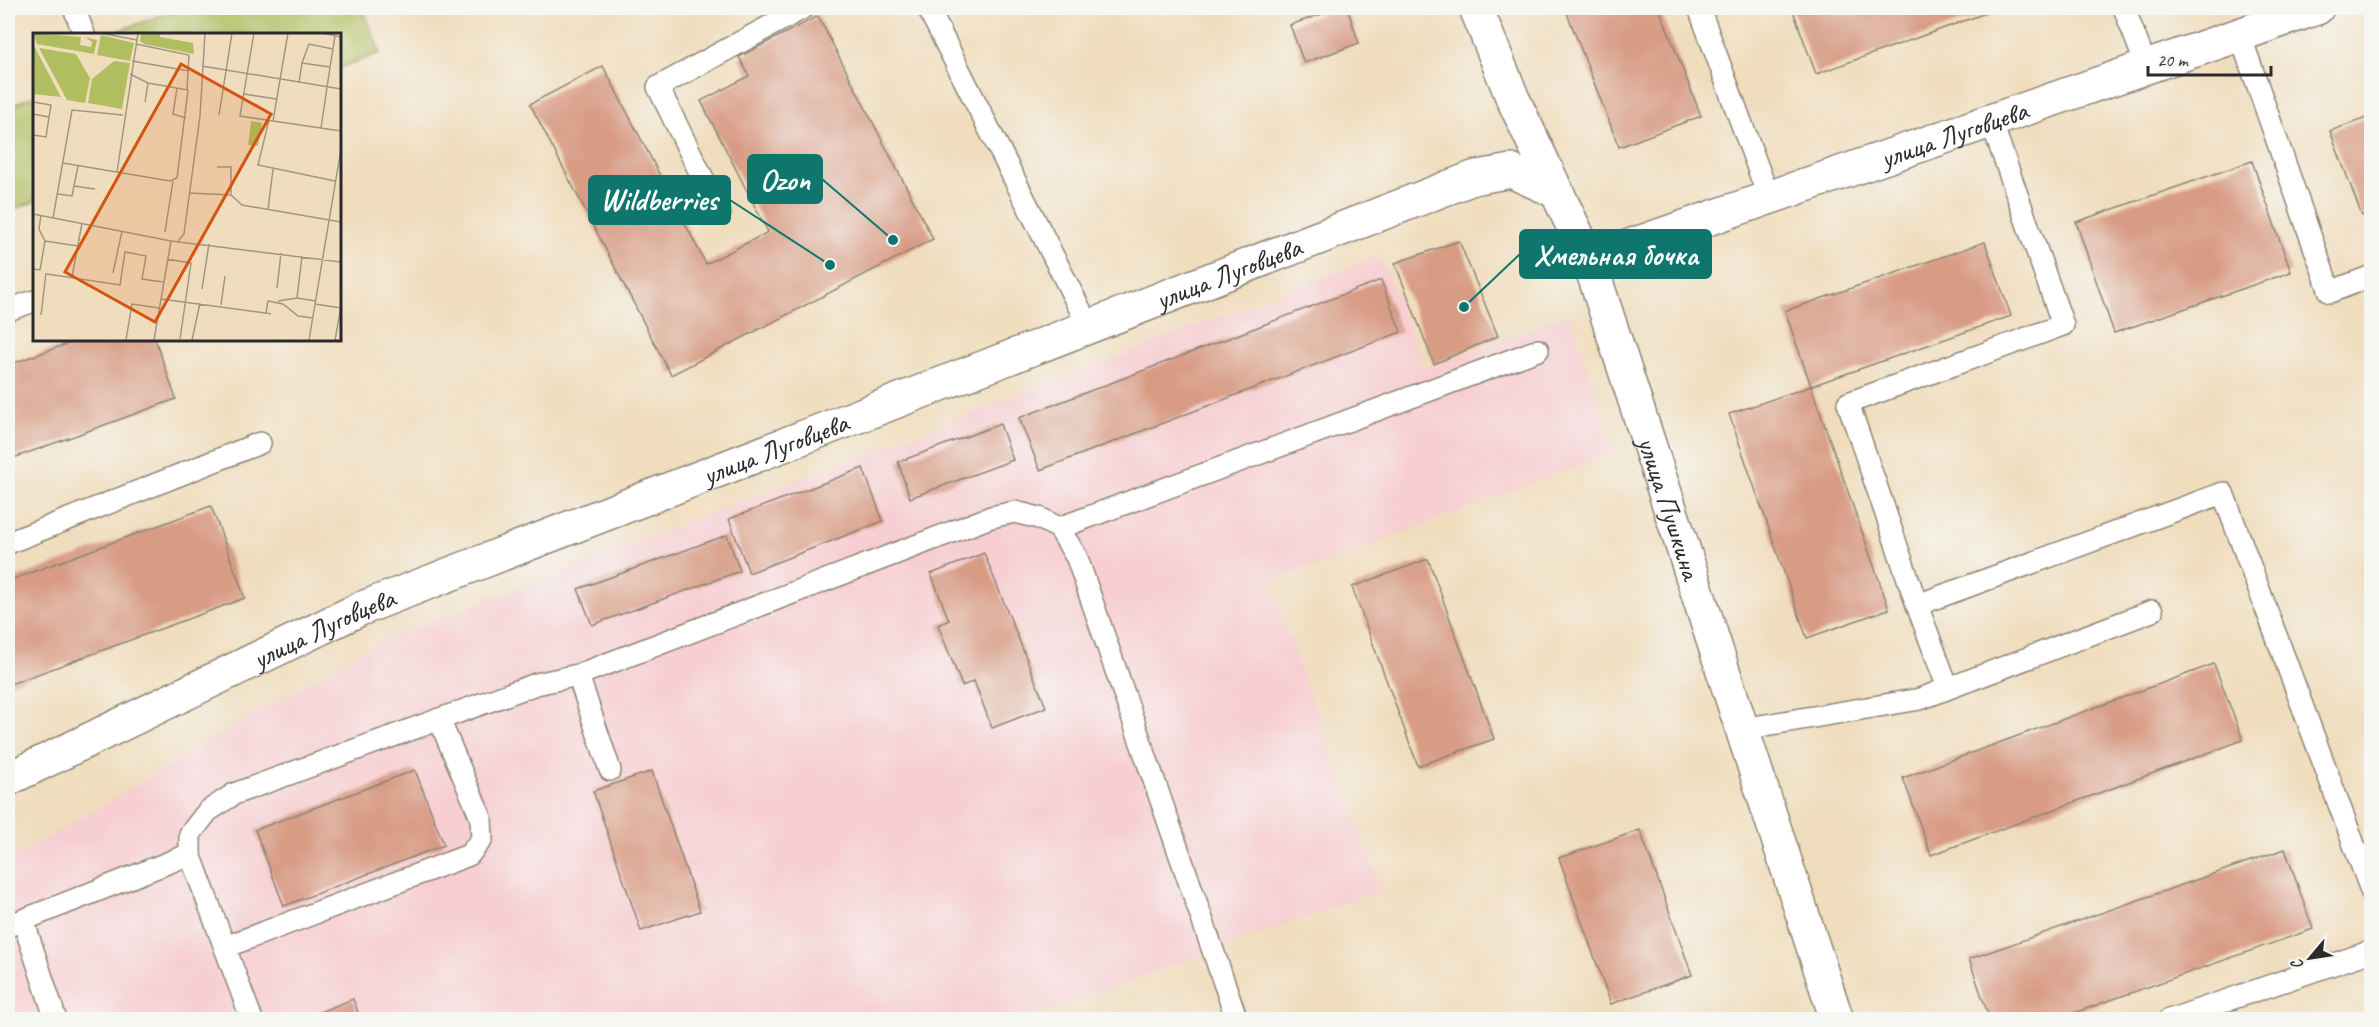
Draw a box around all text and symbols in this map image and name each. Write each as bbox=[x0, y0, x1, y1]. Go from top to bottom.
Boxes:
inset map bbox=[33, 33, 340, 340]
scale bar bbox=[2148, 39, 2271, 77]
text: 20 m bbox=[2157, 49, 2190, 71]
street label: улица Луговцева bbox=[1874, 92, 2034, 176]
callout: Ozon bbox=[748, 155, 822, 203]
text: Ozon bbox=[760, 161, 811, 199]
callout: Wildberries bbox=[589, 176, 730, 224]
text: Wildberries bbox=[600, 181, 721, 219]
street label: улица Луговцева bbox=[1149, 229, 1308, 318]
callout: Хмельная бочка bbox=[1520, 230, 1711, 278]
text: Хмельная бочка bbox=[1534, 236, 1700, 274]
street label: улица Луговцева bbox=[696, 404, 855, 493]
street label: улица Пушкина bbox=[1629, 430, 1710, 586]
street label: улица Луговцева bbox=[245, 580, 402, 677]
north arrow bbox=[2280, 928, 2340, 988]
text: С bbox=[2286, 955, 2308, 973]

